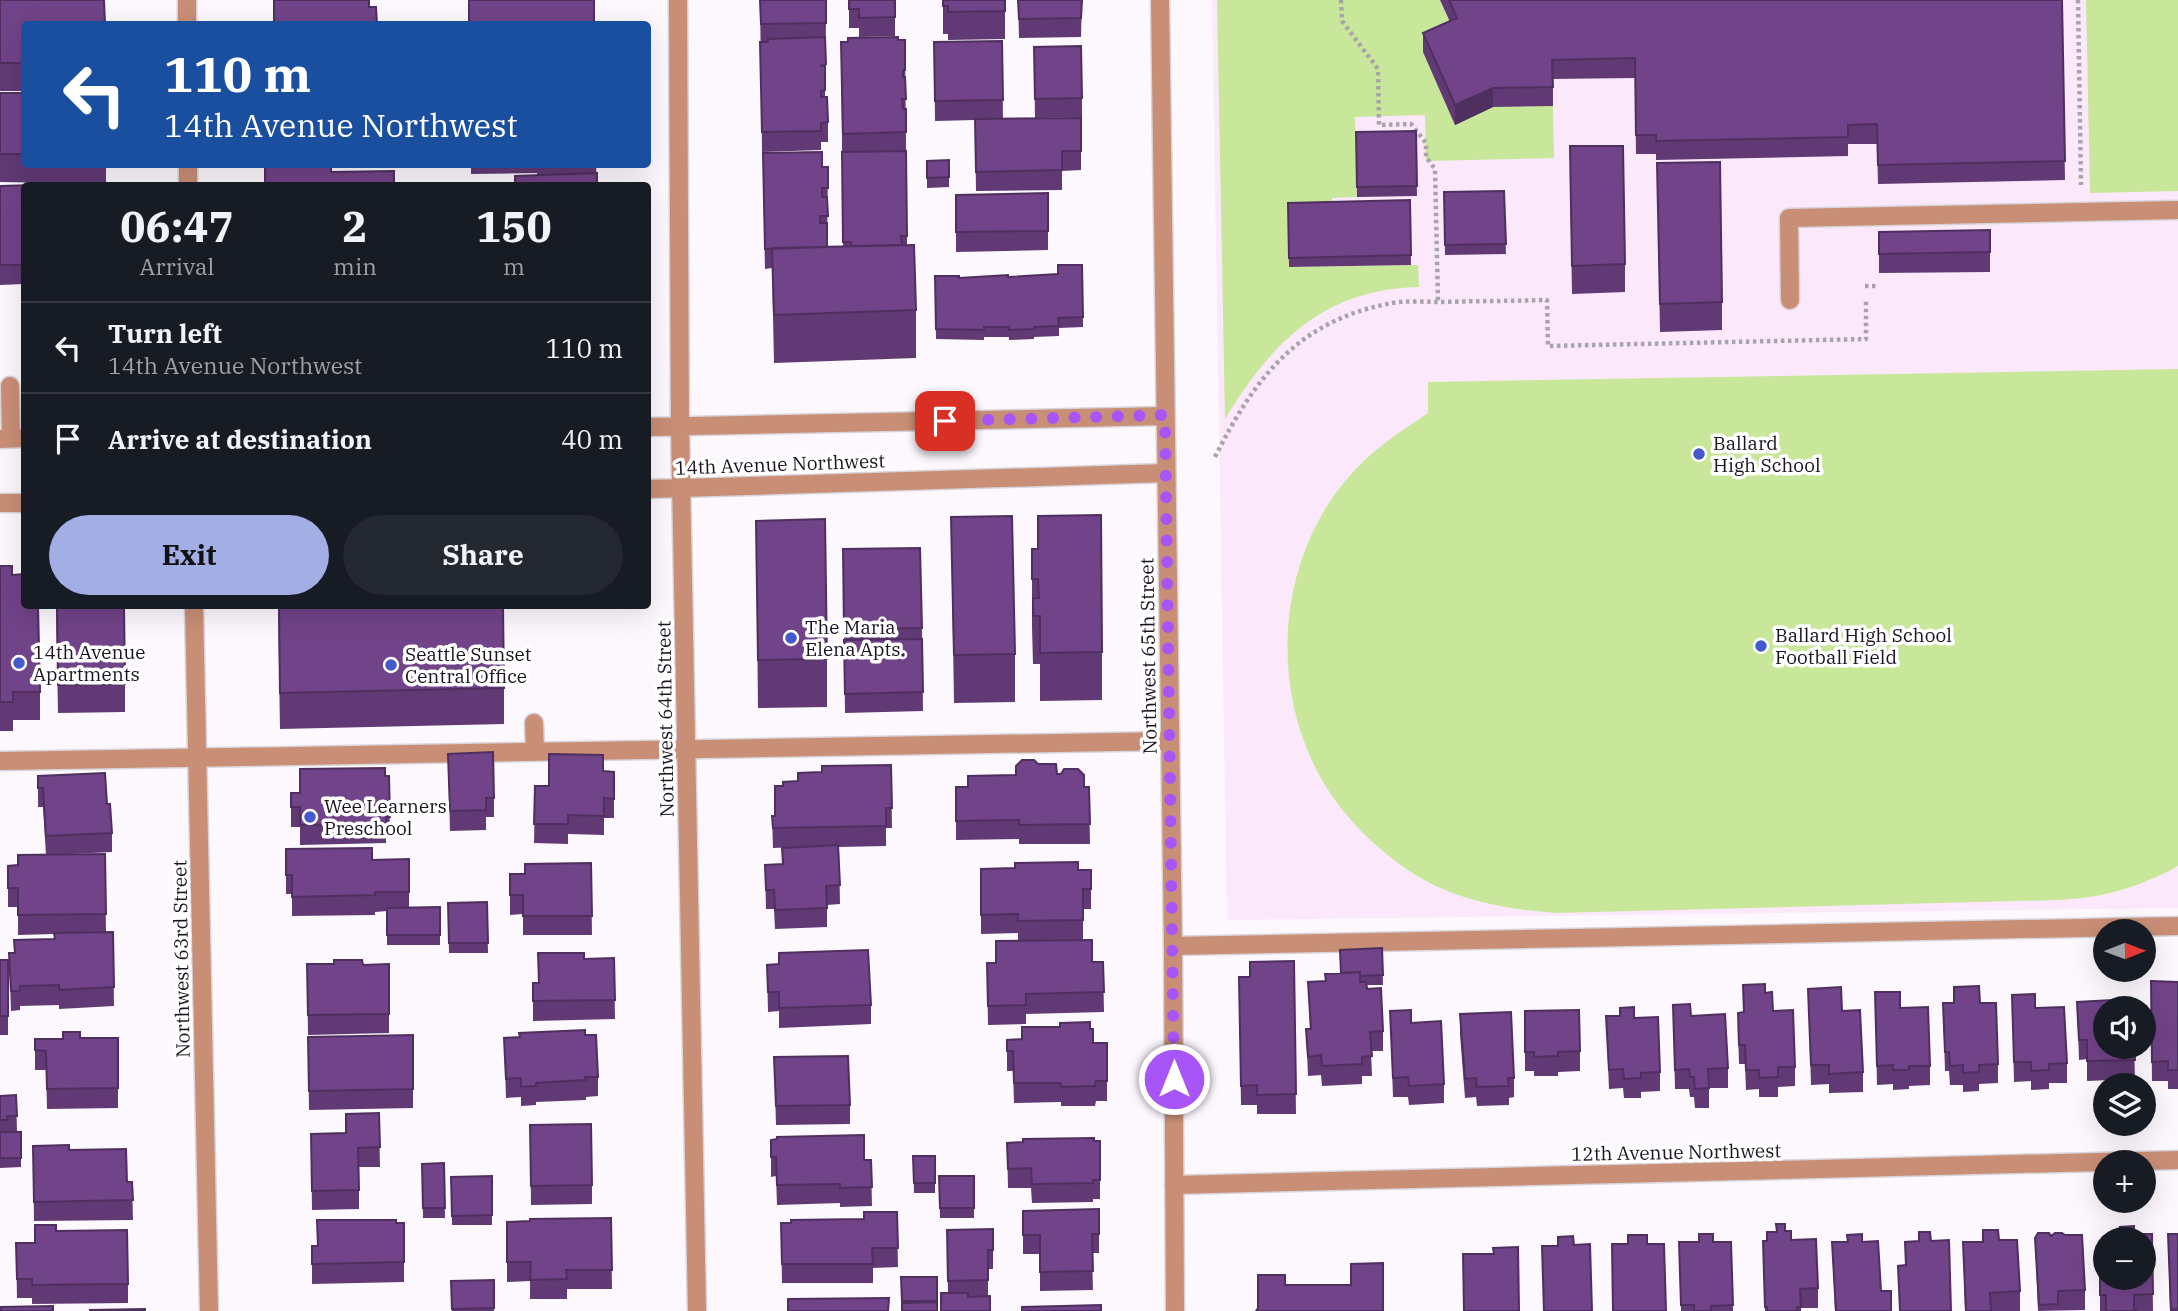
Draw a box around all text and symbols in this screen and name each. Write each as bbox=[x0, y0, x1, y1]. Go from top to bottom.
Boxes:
text: 110 m bbox=[164, 42, 311, 105]
icon: left bbox=[49, 49, 140, 140]
text: 14th Avenue Northwest bbox=[164, 104, 518, 146]
text: 06:47 bbox=[120, 199, 234, 254]
text: 2 bbox=[342, 199, 368, 254]
text: 150 bbox=[476, 199, 552, 254]
text: Arrival bbox=[140, 251, 214, 281]
text: min bbox=[333, 251, 377, 281]
text: m bbox=[503, 251, 525, 281]
text: Turn left bbox=[108, 316, 222, 350]
icon: left bbox=[49, 329, 87, 367]
text: 110 m bbox=[545, 331, 623, 365]
text: 14th Avenue Northwest bbox=[108, 350, 362, 380]
pin bbox=[915, 391, 975, 451]
icon: arrive bbox=[926, 402, 964, 440]
icon: arrive bbox=[49, 420, 87, 458]
text: Arrive at destination bbox=[108, 422, 372, 456]
text: 40 m bbox=[561, 422, 623, 456]
place label: Ballard High School bbox=[1713, 431, 1821, 477]
marker: Ballard High School bbox=[1691, 446, 1707, 462]
street label: 14th Avenue Northwest bbox=[675, 448, 886, 480]
button: Exit bbox=[49, 515, 329, 595]
button: Share bbox=[343, 515, 623, 595]
street label: Northwest 65th Street bbox=[1134, 557, 1162, 754]
place label: The Maria Elena Apts. bbox=[805, 615, 905, 661]
street label: Northwest 64th Street bbox=[651, 620, 679, 817]
place label: Ballard High School Football Field bbox=[1775, 623, 1952, 669]
marker: The Maria Elena Apts. bbox=[783, 630, 799, 646]
marker: Ballard High School Football Field bbox=[1753, 638, 1769, 654]
place label: 14th Avenue Apartments bbox=[33, 640, 146, 686]
place label: Seattle Sunset Central Office bbox=[405, 642, 532, 688]
marker: 14th Avenue Apartments bbox=[11, 655, 27, 671]
marker: Seattle Sunset Central Office bbox=[383, 657, 399, 673]
place label: Wee Learners Preschool bbox=[324, 794, 447, 840]
marker: Wee Learners Preschool bbox=[302, 809, 318, 825]
street label: Northwest 63rd Street bbox=[167, 860, 195, 1058]
north arrow bbox=[2093, 919, 2156, 982]
map controls bbox=[2093, 919, 2156, 1290]
button: sound bbox=[2093, 996, 2156, 1059]
position arrow bbox=[1137, 1042, 1211, 1116]
button: layers bbox=[2093, 1073, 2156, 1136]
street label: 12th Avenue Northwest bbox=[1571, 1138, 1781, 1166]
button: + bbox=[2093, 1150, 2156, 1213]
button: − bbox=[2093, 1227, 2156, 1290]

